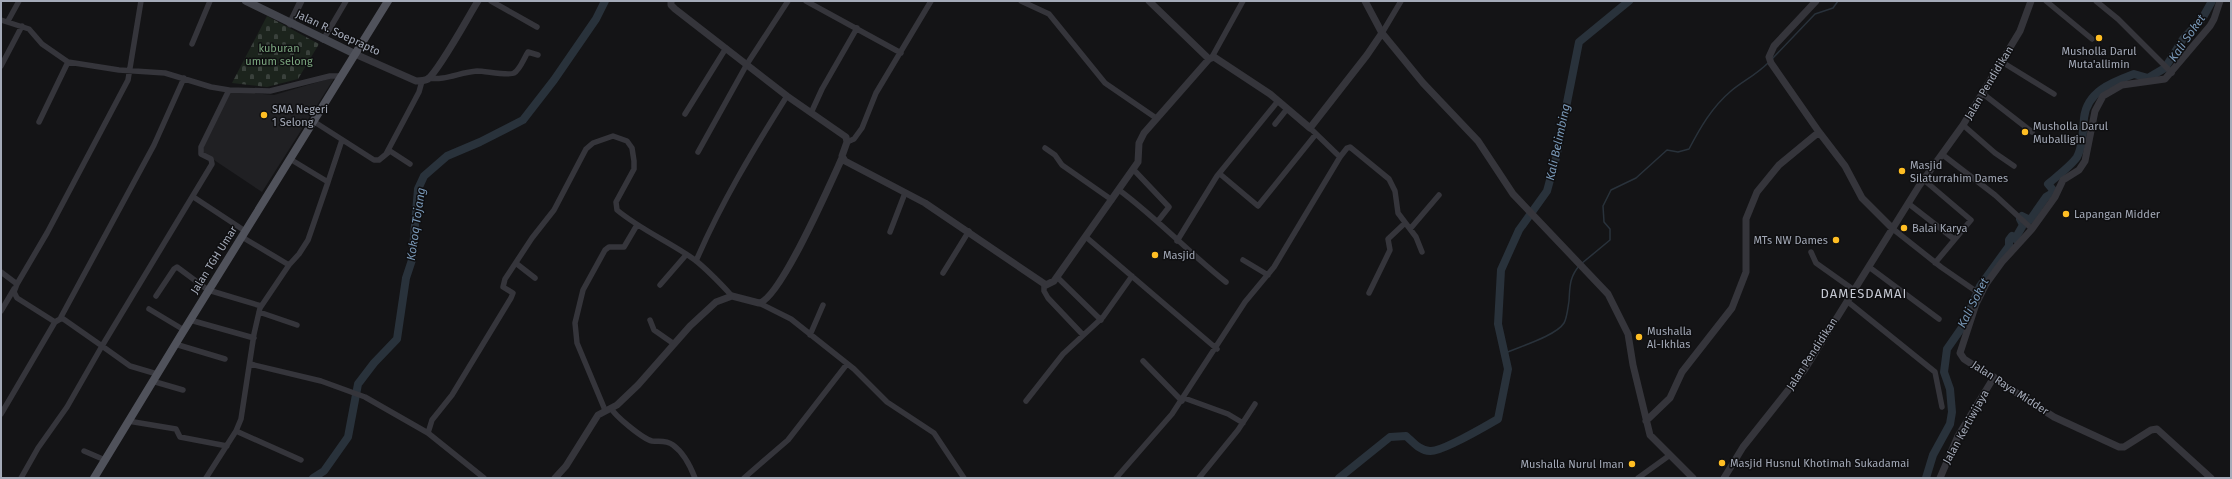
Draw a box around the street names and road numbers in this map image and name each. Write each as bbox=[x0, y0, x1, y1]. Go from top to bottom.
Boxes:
street label: Jalan R. Soeprapto bbox=[294, 8, 382, 58]
street label: Jalan Pendidikan bbox=[1962, 44, 2016, 122]
street label: Jalan TGH Umar bbox=[188, 223, 240, 296]
street label: Jalan Pendidikan bbox=[1784, 315, 1840, 393]
street label: Jalan Raya Midder bbox=[1969, 358, 2052, 418]
street label: Jalan Kertiwijaya bbox=[1940, 388, 1992, 466]

